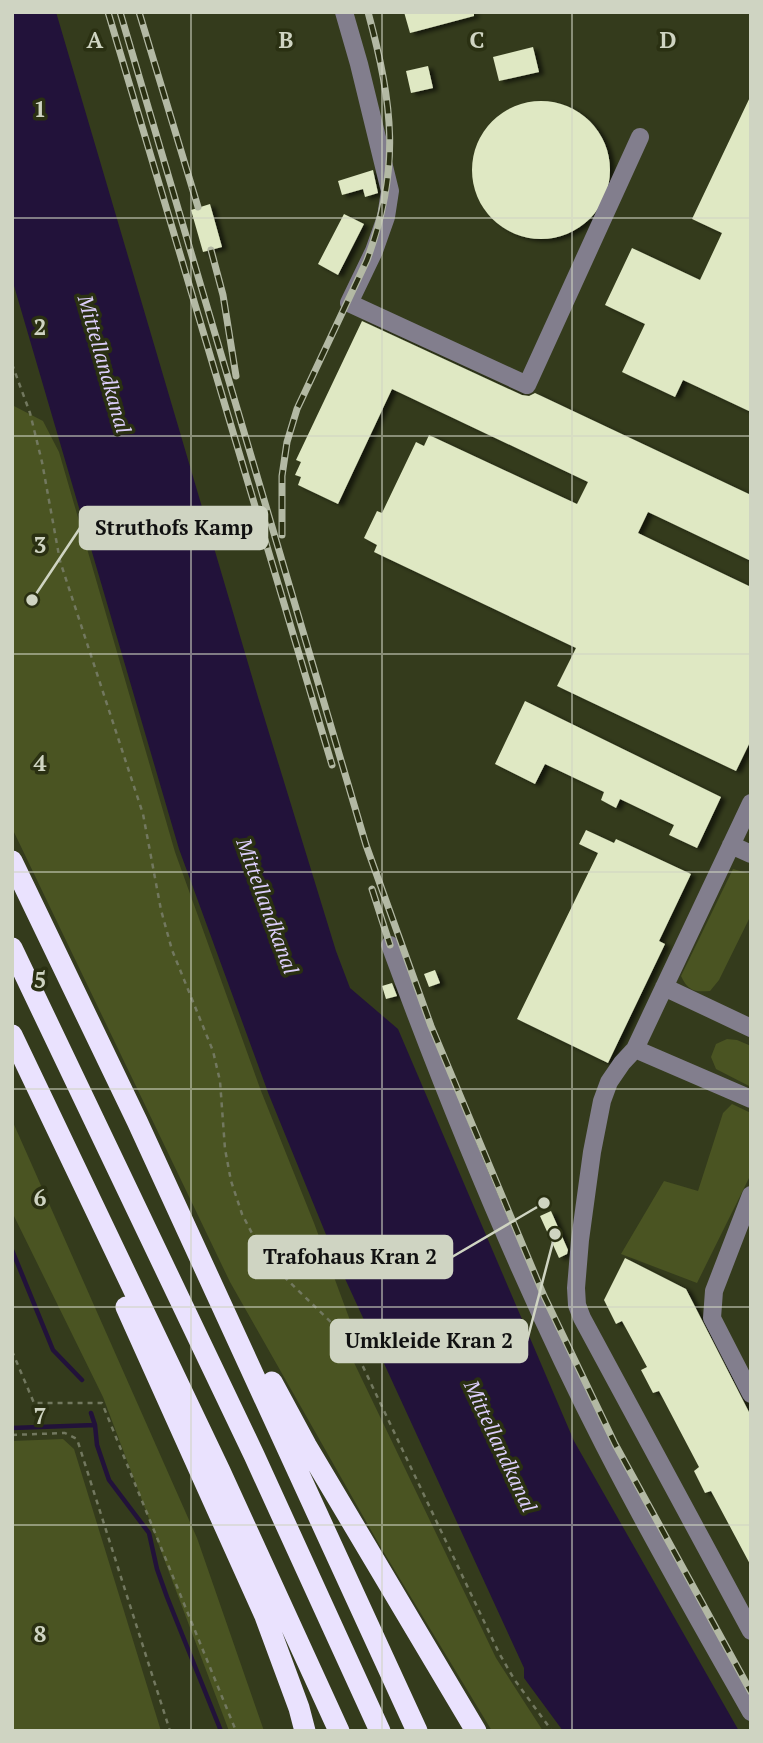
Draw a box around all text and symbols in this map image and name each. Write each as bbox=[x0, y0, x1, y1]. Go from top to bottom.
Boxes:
text: A bbox=[87, 24, 104, 55]
text: B bbox=[279, 24, 294, 55]
text: C bbox=[470, 24, 485, 55]
text: D bbox=[660, 24, 677, 55]
text: 1 bbox=[34, 93, 47, 124]
water label: Mittellandkanal bbox=[72, 290, 138, 437]
text: 2 bbox=[34, 311, 47, 342]
callout: Struthofs Kamp bbox=[80, 507, 267, 549]
text: Struthofs Kamp bbox=[95, 513, 253, 541]
text: 3 bbox=[34, 529, 47, 560]
text: 4 bbox=[34, 747, 47, 778]
water label: Mittellandkanal bbox=[230, 833, 306, 978]
text: 5 bbox=[34, 964, 47, 995]
text: 6 bbox=[34, 1182, 47, 1213]
callout: Trafohaus Kran 2 bbox=[249, 1236, 452, 1278]
text: Trafohaus Kran 2 bbox=[263, 1242, 437, 1270]
callout: Umkleide Kran 2 bbox=[331, 1320, 527, 1362]
text: Umkleide Kran 2 bbox=[345, 1326, 513, 1354]
water label: Mittellandkanal bbox=[458, 1374, 544, 1517]
text: 7 bbox=[34, 1400, 47, 1431]
text: 8 bbox=[34, 1618, 47, 1649]

